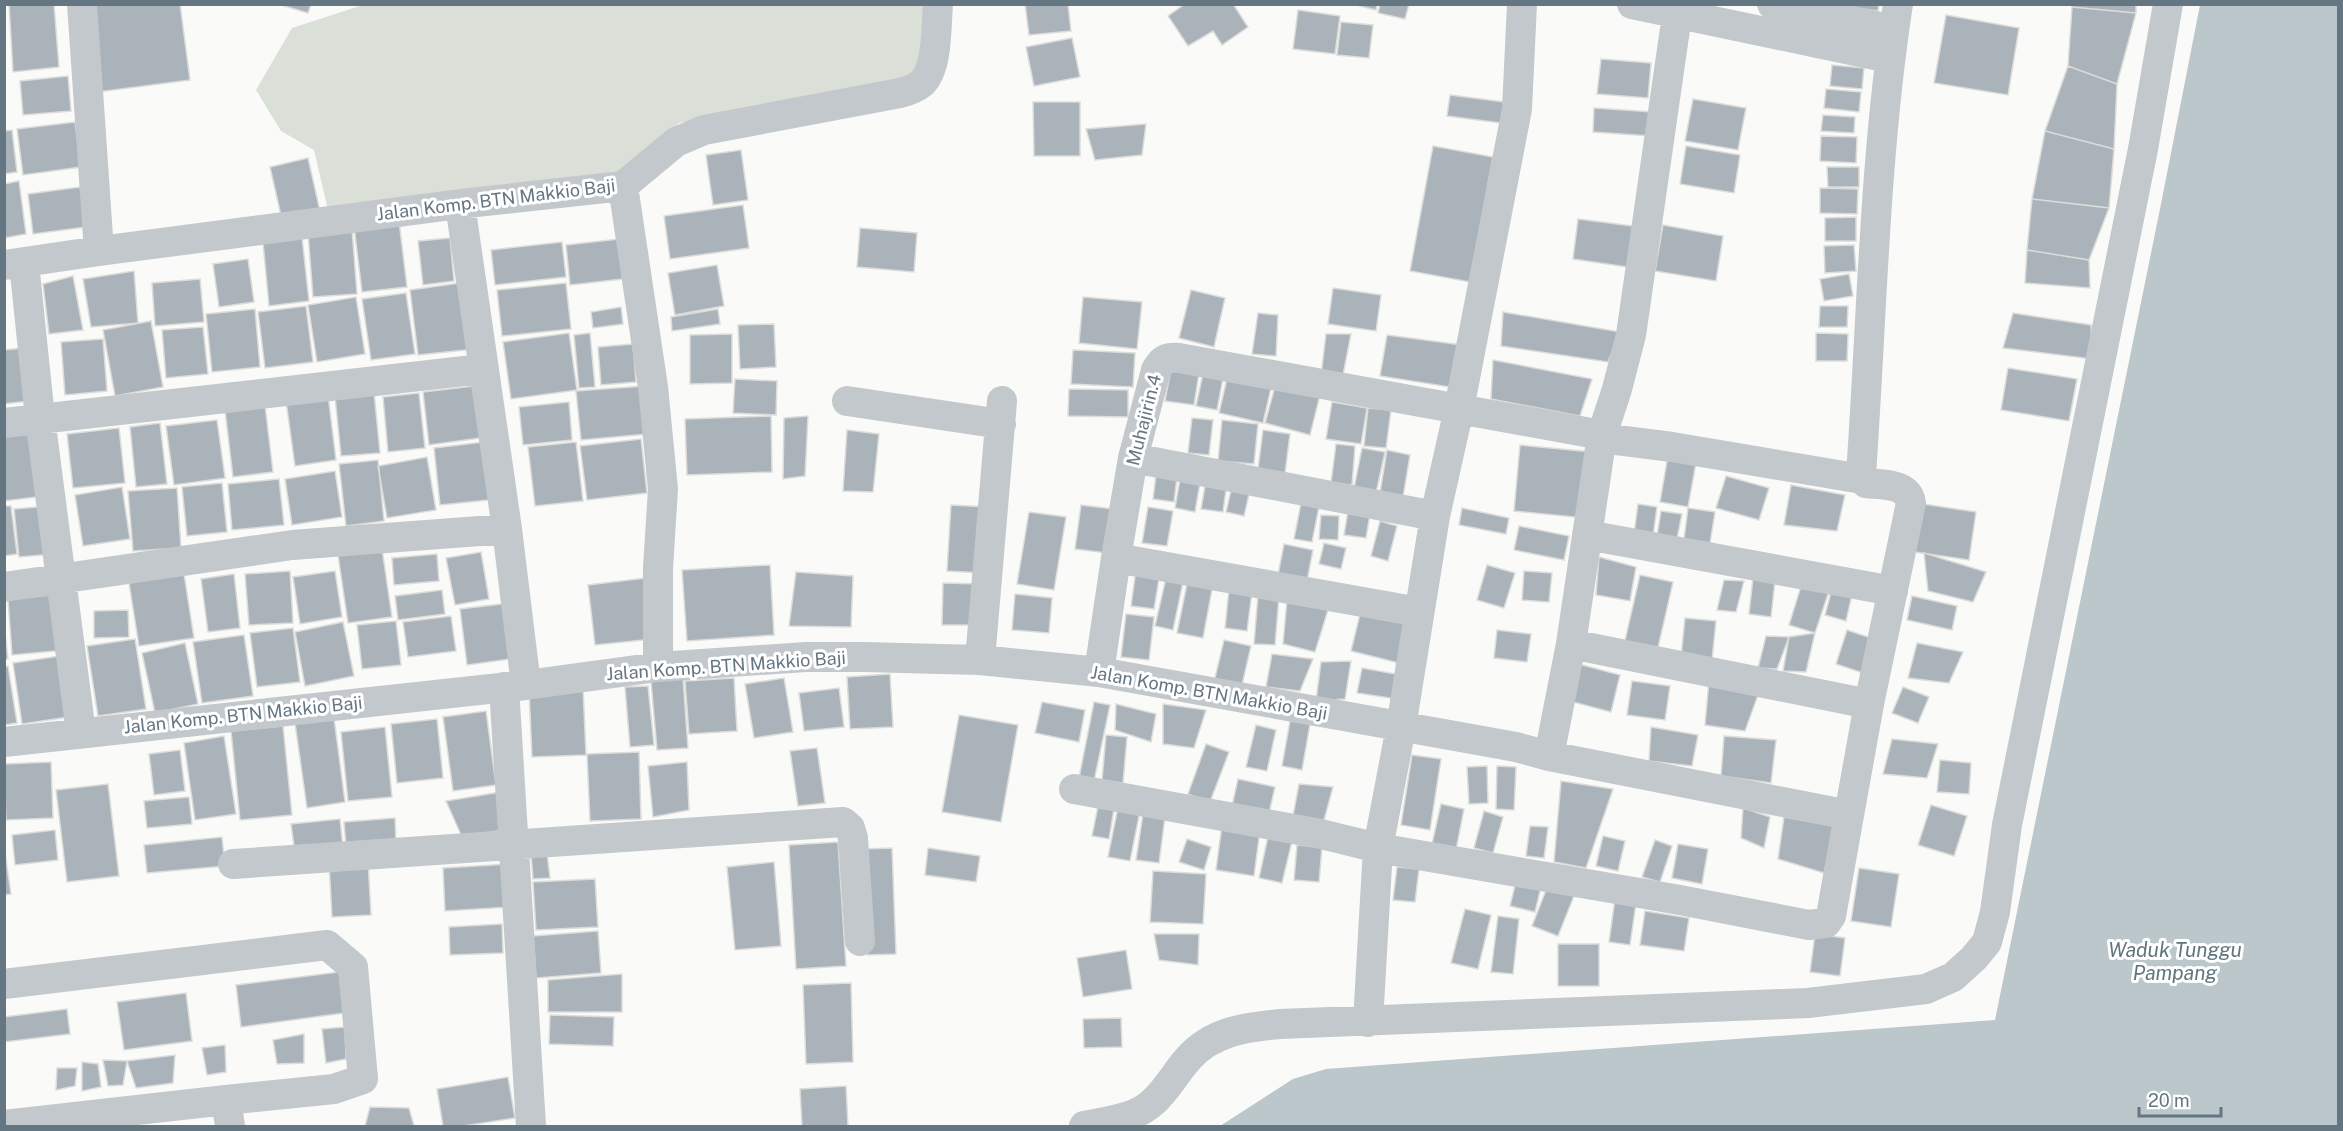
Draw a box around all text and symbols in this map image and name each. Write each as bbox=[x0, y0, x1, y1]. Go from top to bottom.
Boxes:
street label: Jalan Komp. BTN Makkio Baji bbox=[375, 174, 616, 225]
street label: Muhajirin.4 bbox=[1122, 372, 1165, 468]
street label: Jalan Komp. BTN Makkio Baji bbox=[605, 647, 846, 684]
street label: Jalan Komp. BTN Makkio Baji bbox=[1089, 661, 1329, 724]
street label: Jalan Komp. BTN Makkio Baji bbox=[122, 692, 363, 737]
water label: Waduk Tunggu Pampang bbox=[2108, 938, 2242, 985]
scale bar bbox=[2139, 1080, 2222, 1118]
text: 20 m bbox=[2148, 1090, 2190, 1111]

